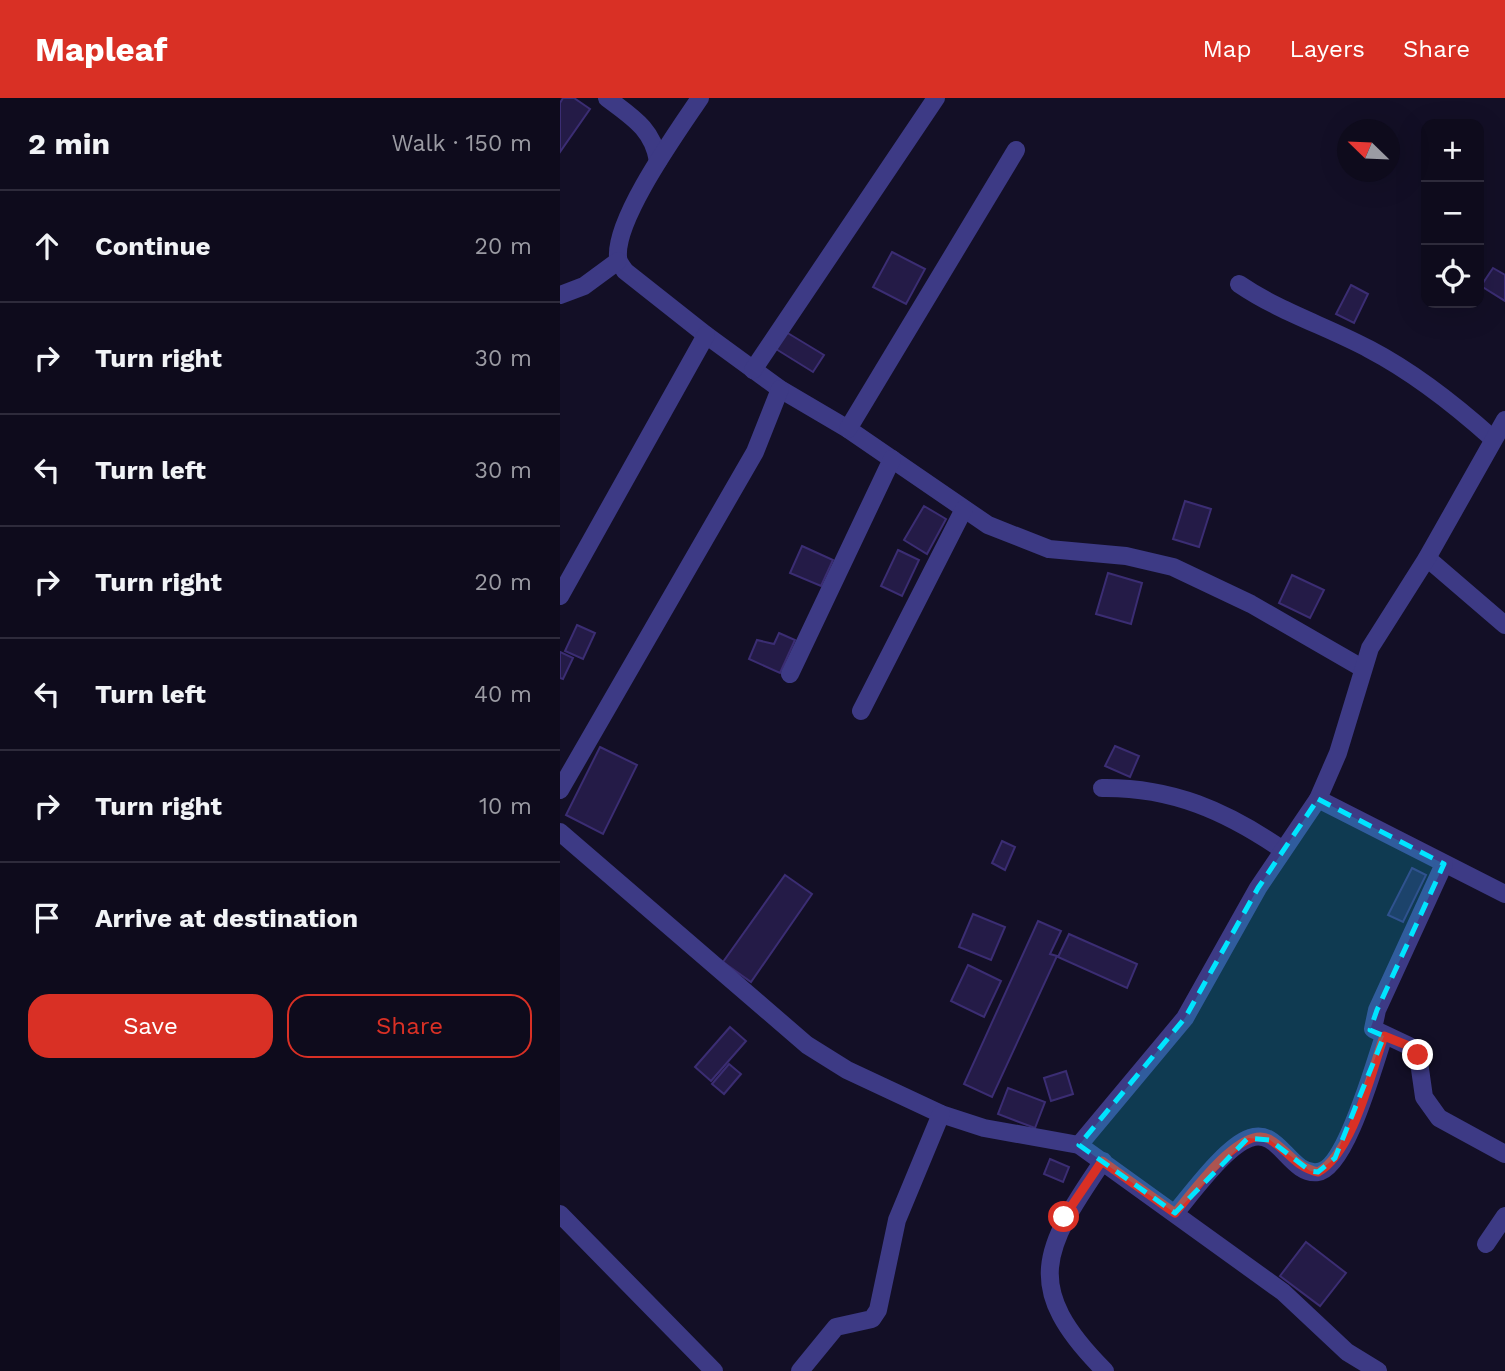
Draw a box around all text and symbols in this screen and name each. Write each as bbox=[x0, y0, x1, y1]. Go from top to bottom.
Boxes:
text: Mapleaf bbox=[35, 30, 167, 69]
text: Map bbox=[1203, 35, 1251, 63]
text: Layers bbox=[1289, 35, 1365, 63]
text: Share bbox=[1403, 35, 1470, 63]
north arrow bbox=[1337, 119, 1400, 182]
map controls bbox=[1421, 119, 1484, 308]
button: + bbox=[1421, 119, 1484, 182]
text: 2 min bbox=[28, 126, 110, 161]
text: Walk · 150 m bbox=[391, 130, 532, 157]
button: − bbox=[1421, 182, 1484, 245]
icon: ahead bbox=[28, 227, 66, 265]
text: Continue bbox=[95, 231, 211, 261]
text: 20 m bbox=[475, 233, 532, 260]
button: locate bbox=[1421, 245, 1484, 308]
icon: right bbox=[28, 339, 66, 377]
text: Turn right bbox=[95, 343, 222, 373]
text: 30 m bbox=[475, 345, 532, 372]
icon: left bbox=[28, 451, 66, 489]
text: Turn left bbox=[95, 455, 206, 485]
text: 30 m bbox=[475, 457, 532, 484]
icon: right bbox=[28, 563, 66, 601]
text: Turn right bbox=[95, 567, 222, 597]
text: 20 m bbox=[475, 569, 532, 596]
icon: left bbox=[28, 675, 66, 713]
text: Turn left bbox=[95, 679, 206, 709]
text: 40 m bbox=[474, 681, 532, 708]
icon: right bbox=[28, 787, 66, 825]
text: Turn right bbox=[95, 791, 222, 821]
text: 10 m bbox=[479, 793, 532, 820]
icon: arrive bbox=[28, 899, 66, 937]
text: Arrive at destination bbox=[95, 903, 358, 933]
button: Save bbox=[28, 994, 273, 1058]
button: Share bbox=[287, 994, 532, 1058]
route end bbox=[1402, 1039, 1433, 1070]
route start bbox=[1048, 1201, 1079, 1232]

